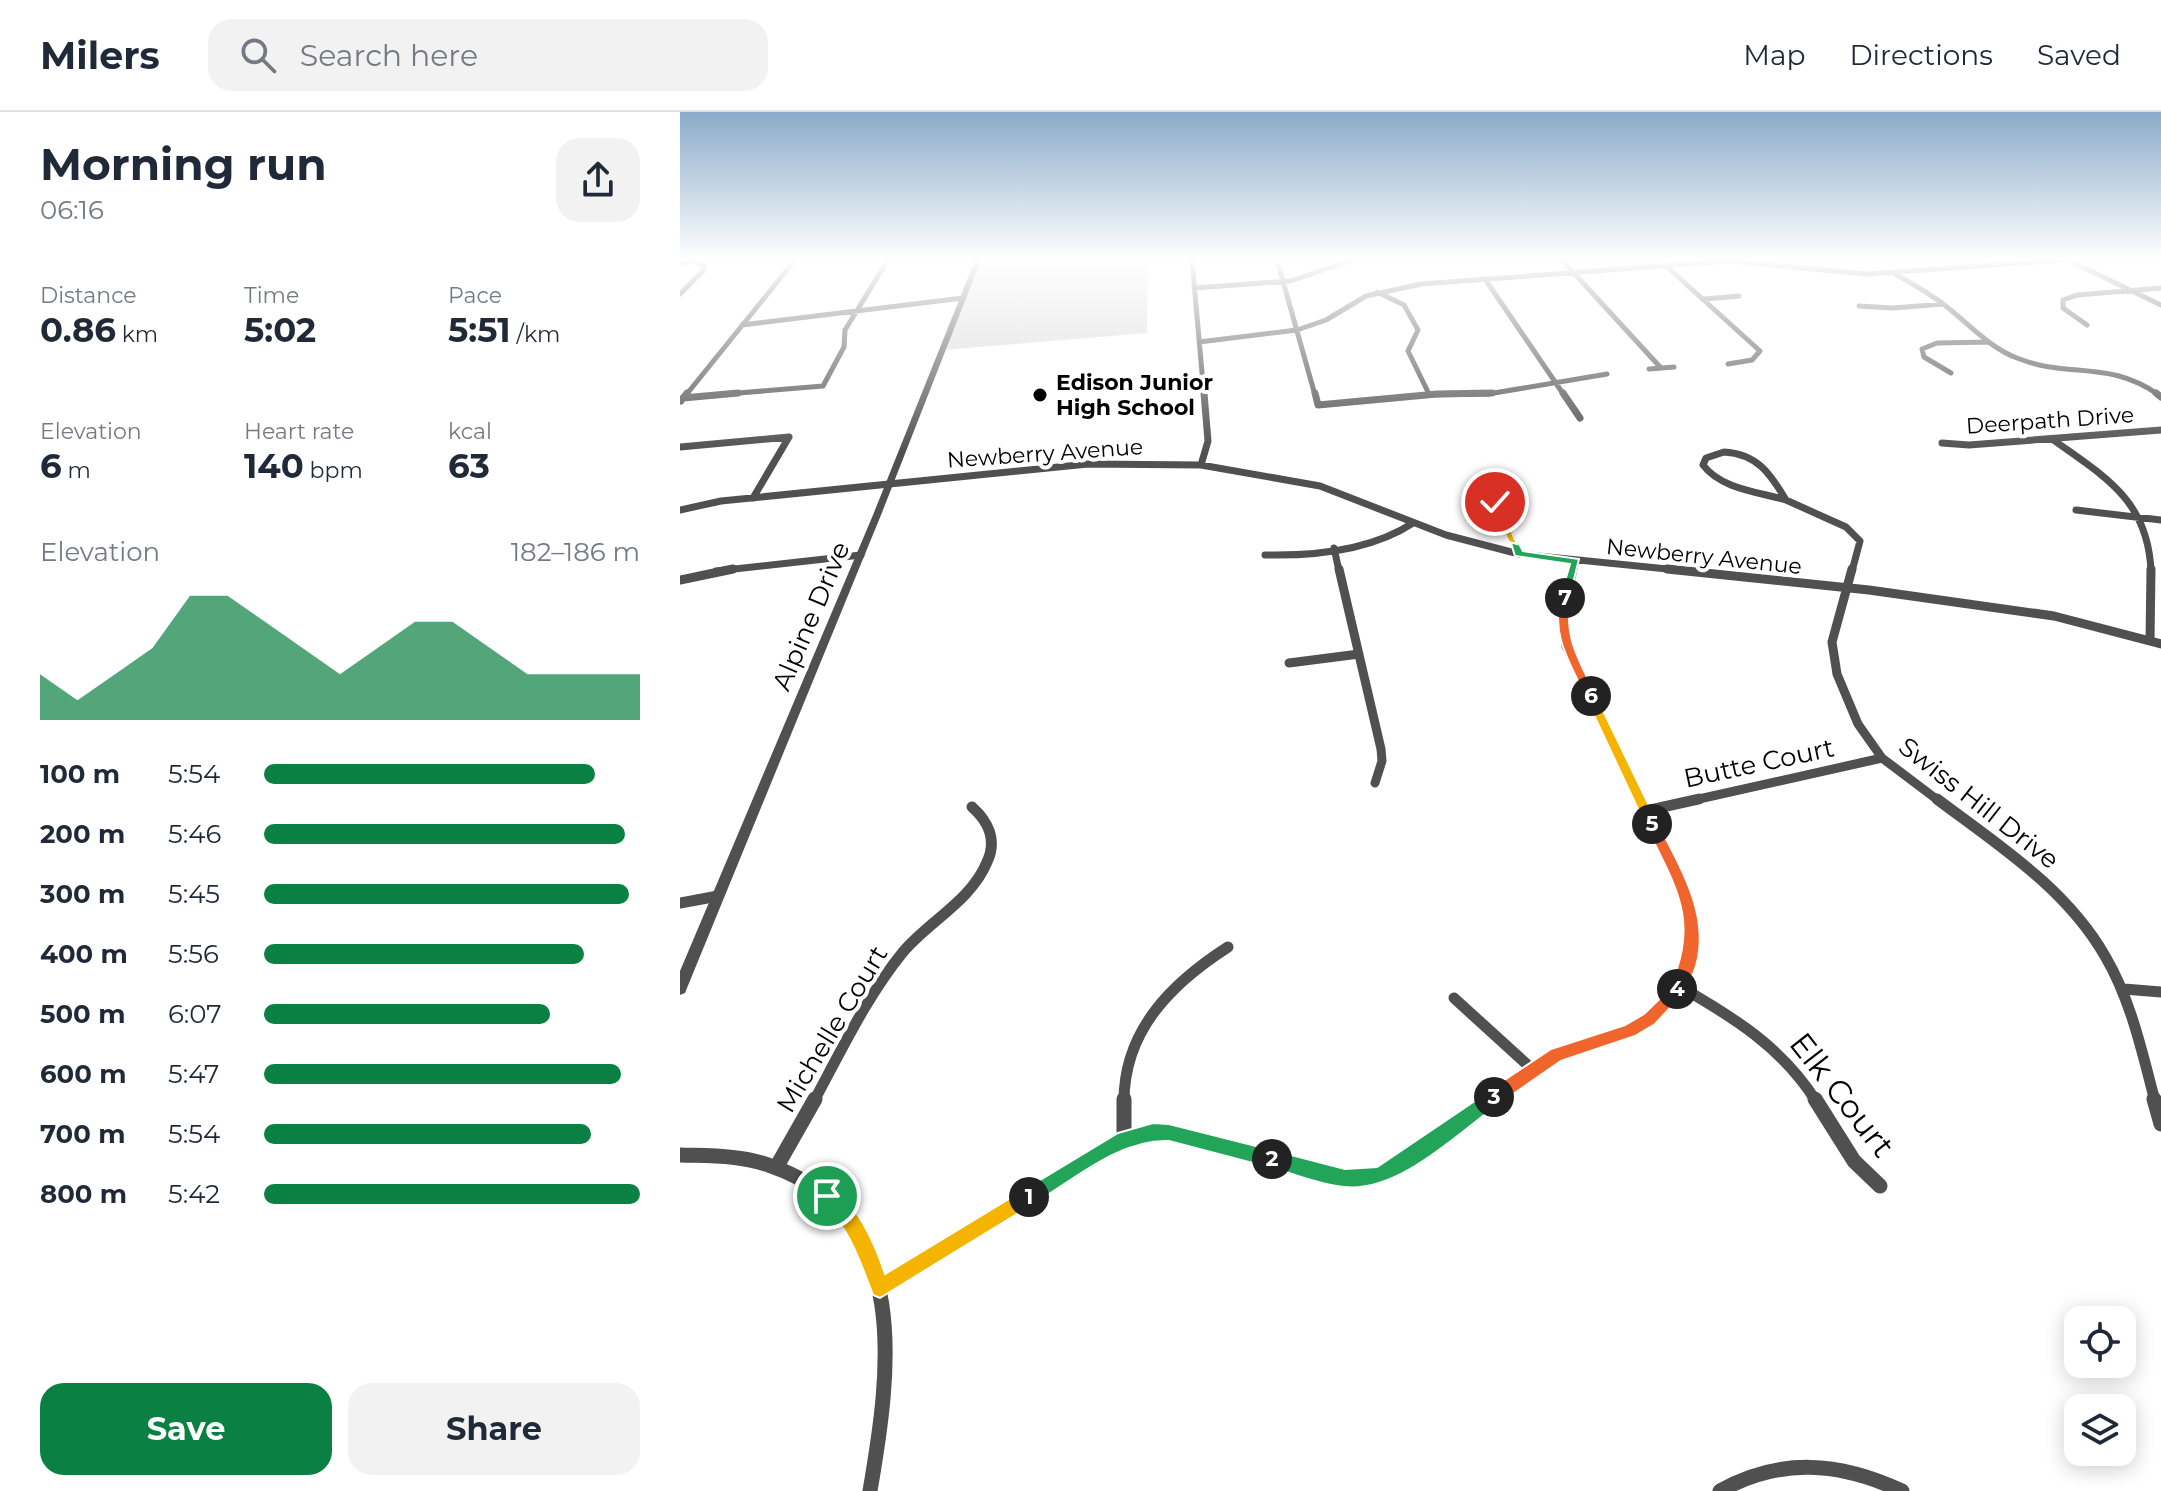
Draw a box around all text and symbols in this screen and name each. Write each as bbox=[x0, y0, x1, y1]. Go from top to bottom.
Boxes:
search box bbox=[208, 19, 768, 91]
text: Milers bbox=[40, 32, 160, 79]
icon: search bbox=[236, 33, 280, 77]
text: Search here bbox=[300, 37, 478, 74]
text: Map bbox=[1743, 38, 1805, 72]
text: Directions bbox=[1849, 38, 1993, 72]
text: Saved bbox=[2037, 38, 2121, 72]
text: Morning run bbox=[40, 137, 327, 191]
button: share bbox=[556, 138, 640, 222]
text: 06:16 bbox=[40, 194, 104, 226]
text: Distance bbox=[40, 282, 137, 309]
text: Time bbox=[244, 282, 299, 309]
text: Pace bbox=[448, 282, 502, 309]
text: 0.86 bbox=[40, 309, 116, 351]
text: 5:02 bbox=[244, 309, 316, 351]
text: 5:51 bbox=[448, 309, 511, 351]
text: km bbox=[116, 321, 158, 348]
text: /km bbox=[511, 321, 560, 348]
place label: Edison Junior High School bbox=[1056, 369, 1213, 421]
marker: Edison Junior High School bbox=[1031, 386, 1049, 404]
street label: Deerpath Drive bbox=[1965, 401, 2135, 440]
text: Elevation bbox=[40, 418, 142, 445]
text: Heart rate bbox=[244, 418, 354, 445]
text: kcal bbox=[448, 418, 492, 445]
street label: Newberry Avenue bbox=[946, 433, 1144, 474]
text: 6 bbox=[40, 445, 62, 487]
text: 140 bbox=[244, 445, 304, 487]
text: 63 bbox=[448, 445, 490, 487]
text: m bbox=[62, 457, 91, 484]
text: bpm bbox=[304, 457, 363, 484]
pin bbox=[1461, 468, 1529, 536]
icon: check bbox=[1473, 480, 1517, 524]
street label: Newberry Avenue bbox=[1605, 533, 1803, 580]
text: Elevation bbox=[40, 536, 160, 568]
text: 182–186 m bbox=[511, 536, 640, 568]
street label: Alpine Drive bbox=[765, 537, 857, 695]
pin: 7 bbox=[1545, 578, 1585, 618]
text: 7 bbox=[1558, 584, 1572, 611]
pin: 6 bbox=[1571, 676, 1611, 716]
text: 6 bbox=[1584, 682, 1598, 709]
street label: Swiss Hill Drive bbox=[1892, 730, 2066, 876]
street label: Butte Court bbox=[1681, 731, 1837, 795]
text: 100 m bbox=[40, 758, 120, 790]
text: 5:54 bbox=[168, 758, 220, 790]
pin: 5 bbox=[1632, 804, 1672, 844]
text: 5 bbox=[1645, 810, 1659, 837]
text: 200 m bbox=[40, 818, 125, 850]
text: 5:46 bbox=[168, 818, 221, 850]
text: 300 m bbox=[40, 878, 125, 910]
text: 5:45 bbox=[168, 878, 220, 910]
text: 400 m bbox=[40, 938, 128, 970]
text: 5:56 bbox=[168, 938, 219, 970]
street label: Michelle Court bbox=[770, 940, 894, 1118]
pin: 4 bbox=[1657, 969, 1697, 1009]
text: 4 bbox=[1669, 975, 1685, 1002]
text: 500 m bbox=[40, 998, 125, 1030]
text: 6:07 bbox=[168, 998, 222, 1030]
street label: Elk Court bbox=[1782, 1025, 1903, 1165]
text: 600 m bbox=[40, 1058, 127, 1090]
text: 5:47 bbox=[168, 1058, 219, 1090]
pin: 3 bbox=[1474, 1077, 1514, 1117]
text: 3 bbox=[1487, 1083, 1501, 1110]
text: 700 m bbox=[40, 1118, 126, 1150]
text: 5:54 bbox=[168, 1118, 220, 1150]
pin: 2 bbox=[1252, 1139, 1292, 1179]
text: 2 bbox=[1266, 1145, 1278, 1172]
pin bbox=[793, 1162, 861, 1230]
icon: arrive bbox=[805, 1174, 849, 1218]
pin: 1 bbox=[1009, 1177, 1049, 1217]
text: 800 m bbox=[40, 1178, 127, 1210]
text: 5:42 bbox=[168, 1178, 220, 1210]
text: 1 bbox=[1025, 1183, 1033, 1210]
map controls bbox=[2064, 1306, 2136, 1466]
button: locate bbox=[2064, 1306, 2136, 1378]
button: Save bbox=[40, 1383, 332, 1475]
button: Share bbox=[348, 1383, 640, 1475]
button: layers bbox=[2064, 1394, 2136, 1466]

